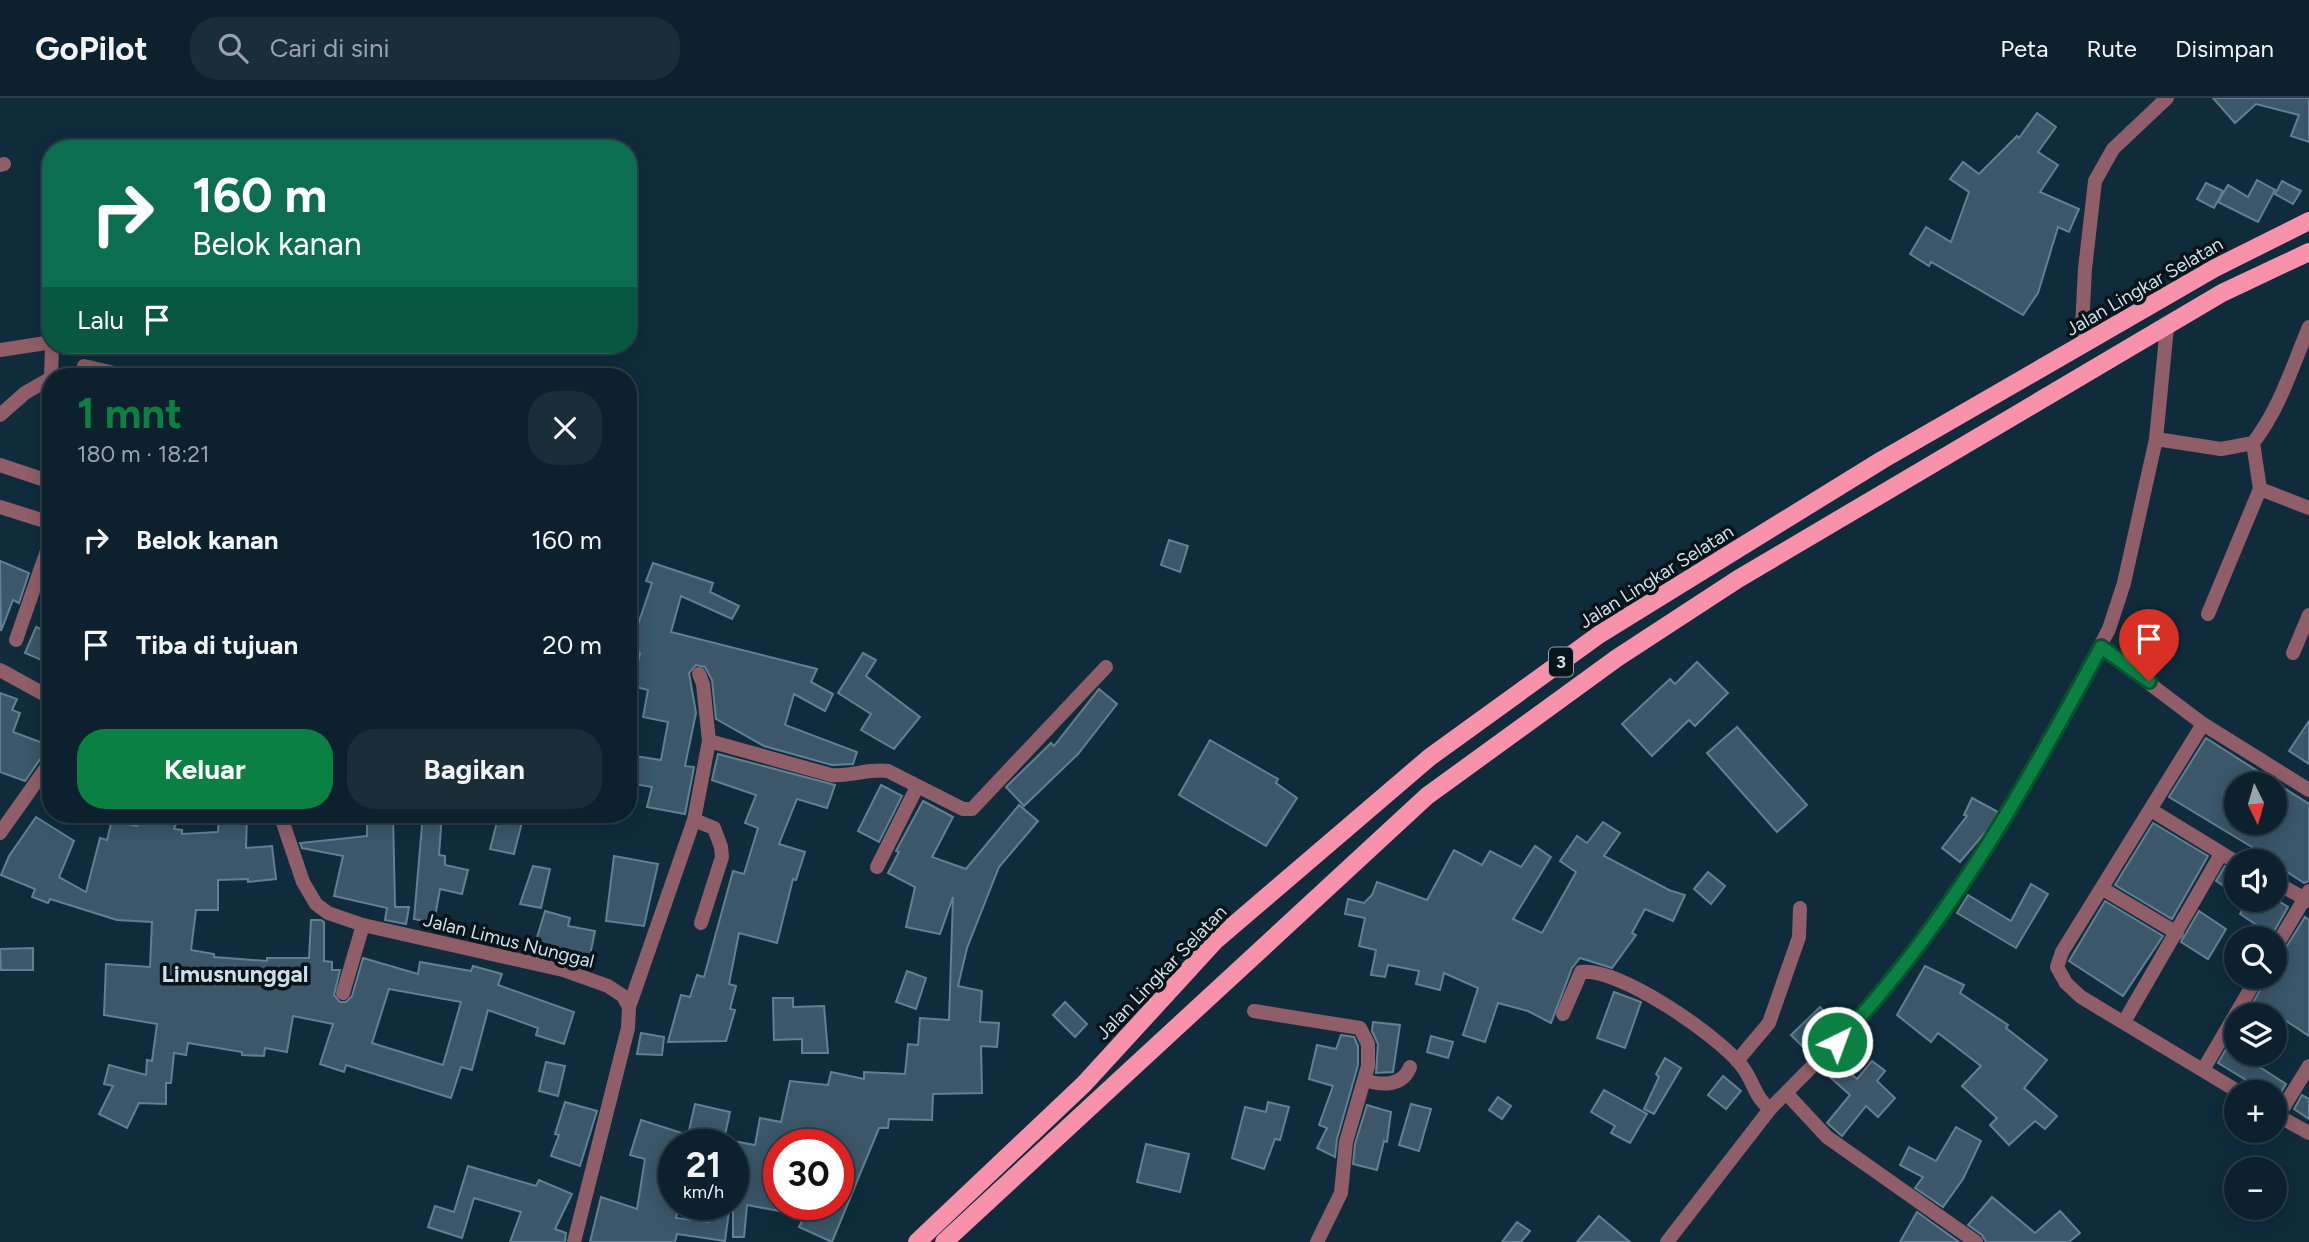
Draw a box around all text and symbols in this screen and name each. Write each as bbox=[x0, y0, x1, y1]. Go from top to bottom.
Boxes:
search box bbox=[190, 17, 680, 80]
text: GoPilot bbox=[35, 29, 148, 68]
icon: search bbox=[214, 29, 252, 67]
text: Cari di sini bbox=[270, 32, 389, 64]
text: Peta bbox=[2000, 34, 2048, 63]
text: Rute bbox=[2086, 34, 2137, 63]
text: Disimpan bbox=[2175, 34, 2274, 63]
text: 160 m bbox=[192, 165, 327, 224]
icon: right bbox=[77, 168, 168, 259]
text: Belok kanan bbox=[192, 225, 362, 263]
street label: Jalan Lingkar Selatan bbox=[2061, 232, 2227, 341]
icon: arrive bbox=[138, 301, 176, 339]
text: Lalu bbox=[77, 304, 124, 336]
text: 1 mnt bbox=[77, 388, 182, 439]
button: close bbox=[528, 391, 602, 465]
text: 180 m · 18:21 bbox=[77, 440, 210, 468]
street label: Jalan Lingkar Selatan bbox=[1575, 520, 1738, 633]
icon: right bbox=[77, 521, 115, 559]
text: Belok kanan bbox=[136, 524, 279, 556]
text: 160 m bbox=[531, 524, 602, 556]
pin bbox=[2119, 609, 2179, 681]
icon: arrive bbox=[2130, 620, 2168, 658]
icon: arrive bbox=[77, 626, 115, 664]
text: Tiba di tujuan bbox=[136, 629, 298, 661]
text: 20 m bbox=[542, 629, 602, 661]
road number: 3 bbox=[1549, 648, 1573, 676]
button: Keluar bbox=[77, 729, 333, 809]
button: Bagikan bbox=[347, 729, 602, 809]
north arrow bbox=[2224, 772, 2287, 835]
map controls bbox=[2224, 772, 2287, 1220]
button: sound bbox=[2224, 849, 2287, 912]
street label: Jalan Lingkar Selatan bbox=[1091, 900, 1231, 1044]
street label: Jalan Limus Nunggal bbox=[421, 908, 597, 973]
button: search bbox=[2224, 926, 2287, 989]
district label: Limusnunggal bbox=[162, 960, 308, 988]
button: layers bbox=[2224, 1003, 2287, 1066]
position arrow bbox=[1800, 1005, 1874, 1079]
button: + bbox=[2224, 1080, 2287, 1143]
speed limit sign: 30 bbox=[763, 1129, 854, 1220]
text: 21 bbox=[686, 1144, 721, 1186]
button: − bbox=[2224, 1157, 2287, 1220]
text: km/h bbox=[683, 1181, 724, 1203]

